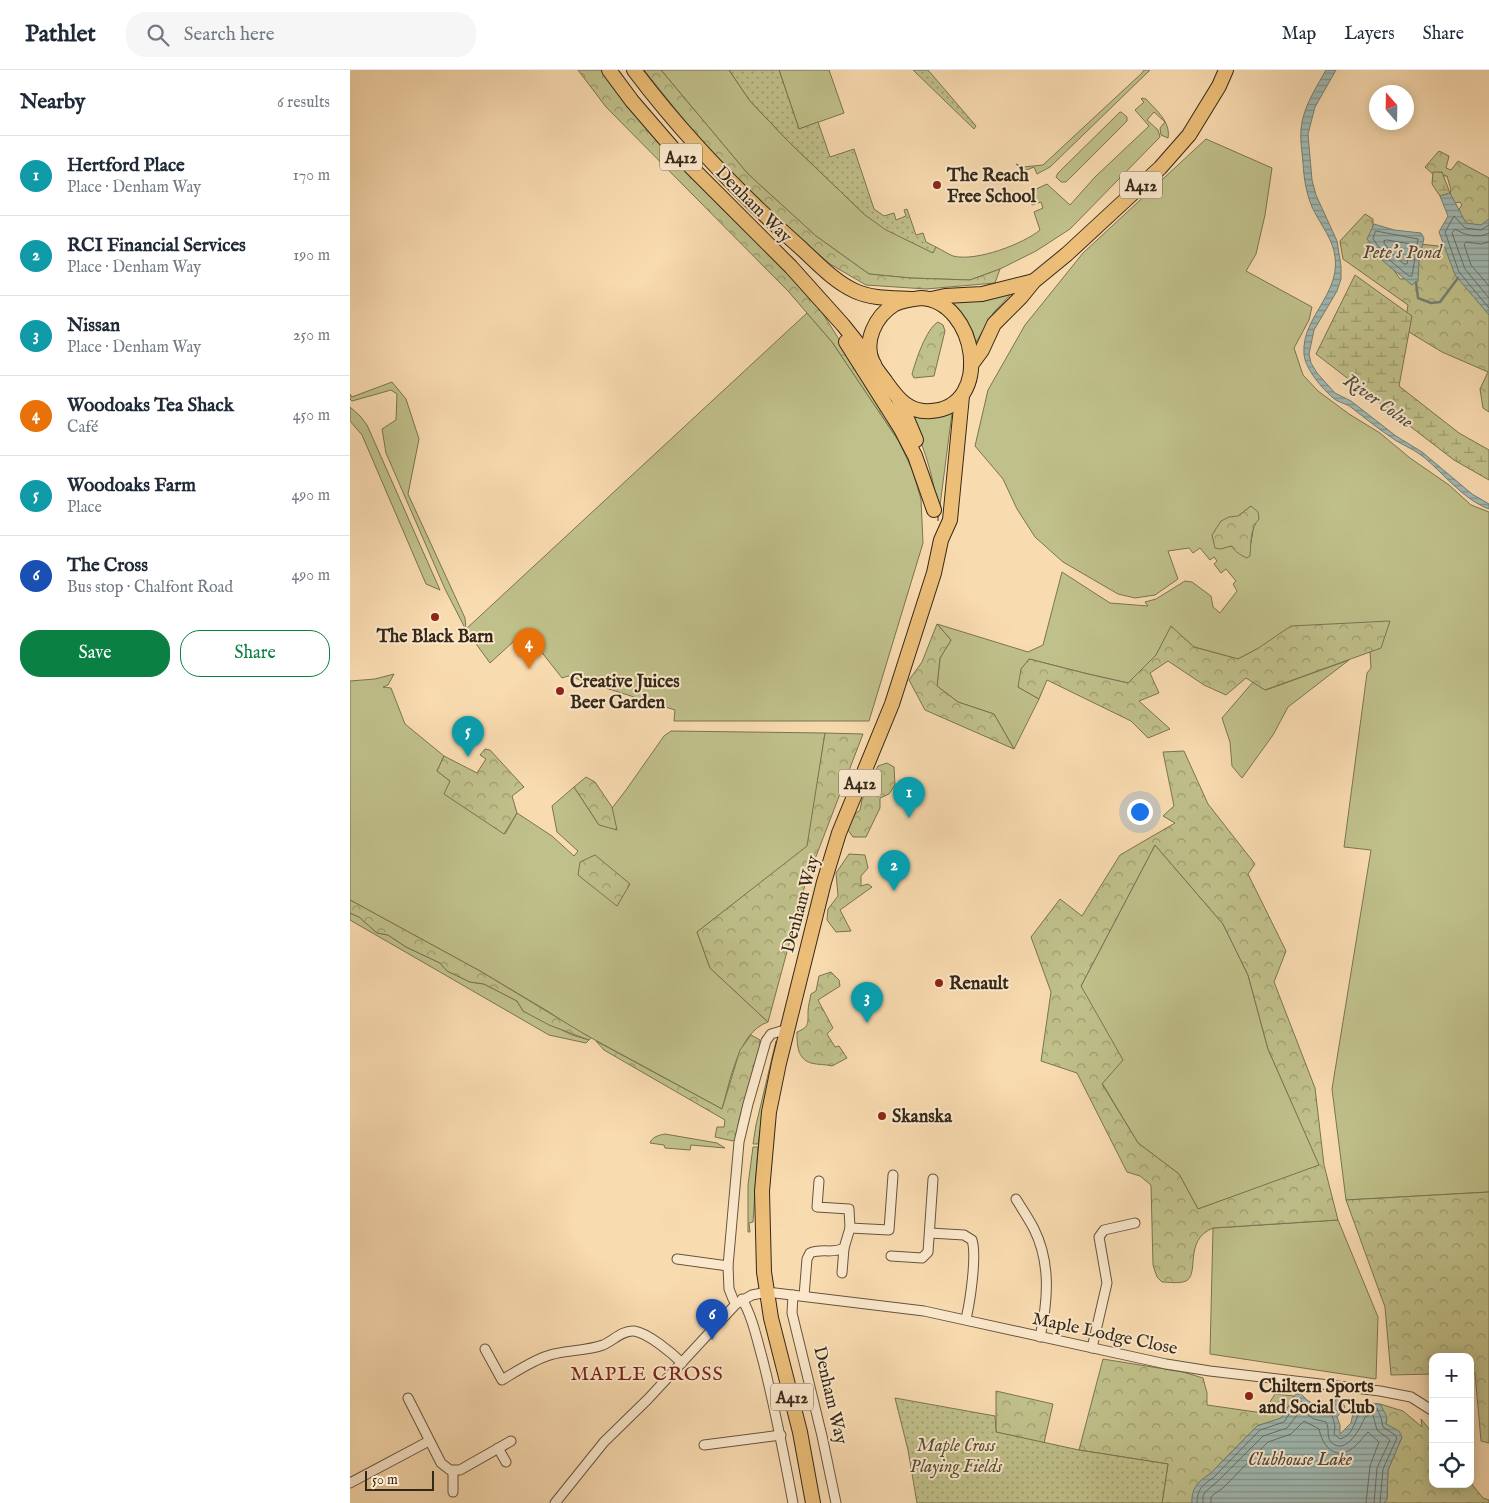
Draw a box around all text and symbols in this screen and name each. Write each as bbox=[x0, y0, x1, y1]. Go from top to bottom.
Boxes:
search box bbox=[126, 12, 476, 57]
text: Pathlet bbox=[25, 19, 96, 50]
icon: search bbox=[144, 21, 172, 49]
text: Search here bbox=[184, 23, 274, 47]
text: Map bbox=[1282, 23, 1316, 46]
text: Layers bbox=[1344, 23, 1395, 46]
text: Share bbox=[1423, 23, 1464, 46]
north arrow bbox=[1369, 85, 1414, 130]
text: Nearby bbox=[20, 89, 85, 116]
text: 6 results bbox=[277, 93, 330, 113]
road number: A412 bbox=[660, 144, 702, 170]
text: Hertford Place bbox=[67, 154, 185, 178]
street label: Denham Way bbox=[709, 162, 797, 249]
place label: The Reach Free School bbox=[946, 165, 1037, 209]
text: 1 bbox=[33, 166, 39, 186]
text: 170 m bbox=[293, 166, 330, 186]
road number: A412 bbox=[1120, 172, 1162, 198]
text: Place · Denham Way bbox=[67, 178, 201, 198]
marker: The Reach Free School bbox=[931, 179, 943, 191]
text: RCI Financial Services bbox=[67, 234, 246, 258]
water label: Pete's Pond bbox=[1362, 241, 1443, 265]
text: 2 bbox=[32, 246, 40, 266]
text: 190 m bbox=[293, 246, 330, 266]
text: Place · Denham Way bbox=[67, 258, 201, 278]
text: Nissan bbox=[67, 314, 120, 338]
text: 3 bbox=[33, 326, 39, 346]
text: 250 m bbox=[293, 326, 330, 346]
text: Place · Denham Way bbox=[67, 338, 201, 358]
water label: River Colne bbox=[1338, 369, 1418, 435]
text: Woodoaks Tea Shack bbox=[67, 394, 234, 418]
text: 4 bbox=[32, 406, 40, 426]
text: 450 m bbox=[293, 406, 330, 426]
text: Café bbox=[67, 418, 98, 438]
text: Woodoaks Farm bbox=[67, 474, 196, 498]
text: 5 bbox=[33, 486, 39, 506]
text: 490 m bbox=[291, 486, 330, 506]
text: Place bbox=[67, 498, 102, 518]
text: The Cross bbox=[67, 554, 148, 578]
text: 6 bbox=[33, 566, 39, 586]
text: 490 m bbox=[291, 566, 330, 586]
text: Bus stop · Chalfont Road bbox=[67, 578, 233, 598]
marker: The Black Barn bbox=[429, 611, 441, 623]
place label: The Black Barn bbox=[376, 626, 494, 649]
pin: 4 bbox=[513, 628, 545, 669]
button: Save bbox=[20, 630, 170, 677]
button: Share bbox=[180, 630, 330, 677]
place label: Creative Juices Beer Garden bbox=[570, 671, 680, 715]
marker: Creative Juices Beer Garden bbox=[554, 685, 566, 697]
pin: 5 bbox=[452, 716, 484, 757]
road number: A412 bbox=[839, 770, 881, 796]
pin: 1 bbox=[893, 777, 925, 818]
your location bbox=[1127, 799, 1153, 825]
pin: 2 bbox=[878, 850, 910, 891]
street label: Denham Way bbox=[777, 853, 826, 956]
place label: Renault bbox=[949, 973, 1009, 996]
marker: Renault bbox=[933, 977, 945, 989]
pin: 3 bbox=[851, 982, 883, 1023]
place label: Skanska bbox=[892, 1106, 953, 1129]
marker: Skanska bbox=[876, 1110, 888, 1122]
pin: 6 bbox=[696, 1299, 728, 1340]
street label: Maple Lodge Close bbox=[1030, 1308, 1179, 1361]
street label: Denham Way bbox=[807, 1344, 852, 1447]
map controls bbox=[1429, 1353, 1474, 1488]
button: + bbox=[1429, 1353, 1474, 1398]
district label: MAPLE CROSS bbox=[570, 1362, 724, 1387]
place label: Chiltern Sports and Social Club bbox=[1259, 1376, 1375, 1420]
road number: A412 bbox=[771, 1384, 813, 1410]
marker: Chiltern Sports and Social Club bbox=[1243, 1390, 1255, 1402]
button: − bbox=[1429, 1398, 1474, 1443]
park label: Maple Cross Playing Fields bbox=[910, 1435, 1003, 1479]
button: locate bbox=[1429, 1443, 1474, 1488]
water label: Clubhouse Lake bbox=[1248, 1448, 1353, 1472]
scale bar bbox=[365, 1468, 434, 1491]
text: 50 m bbox=[372, 1471, 398, 1489]

